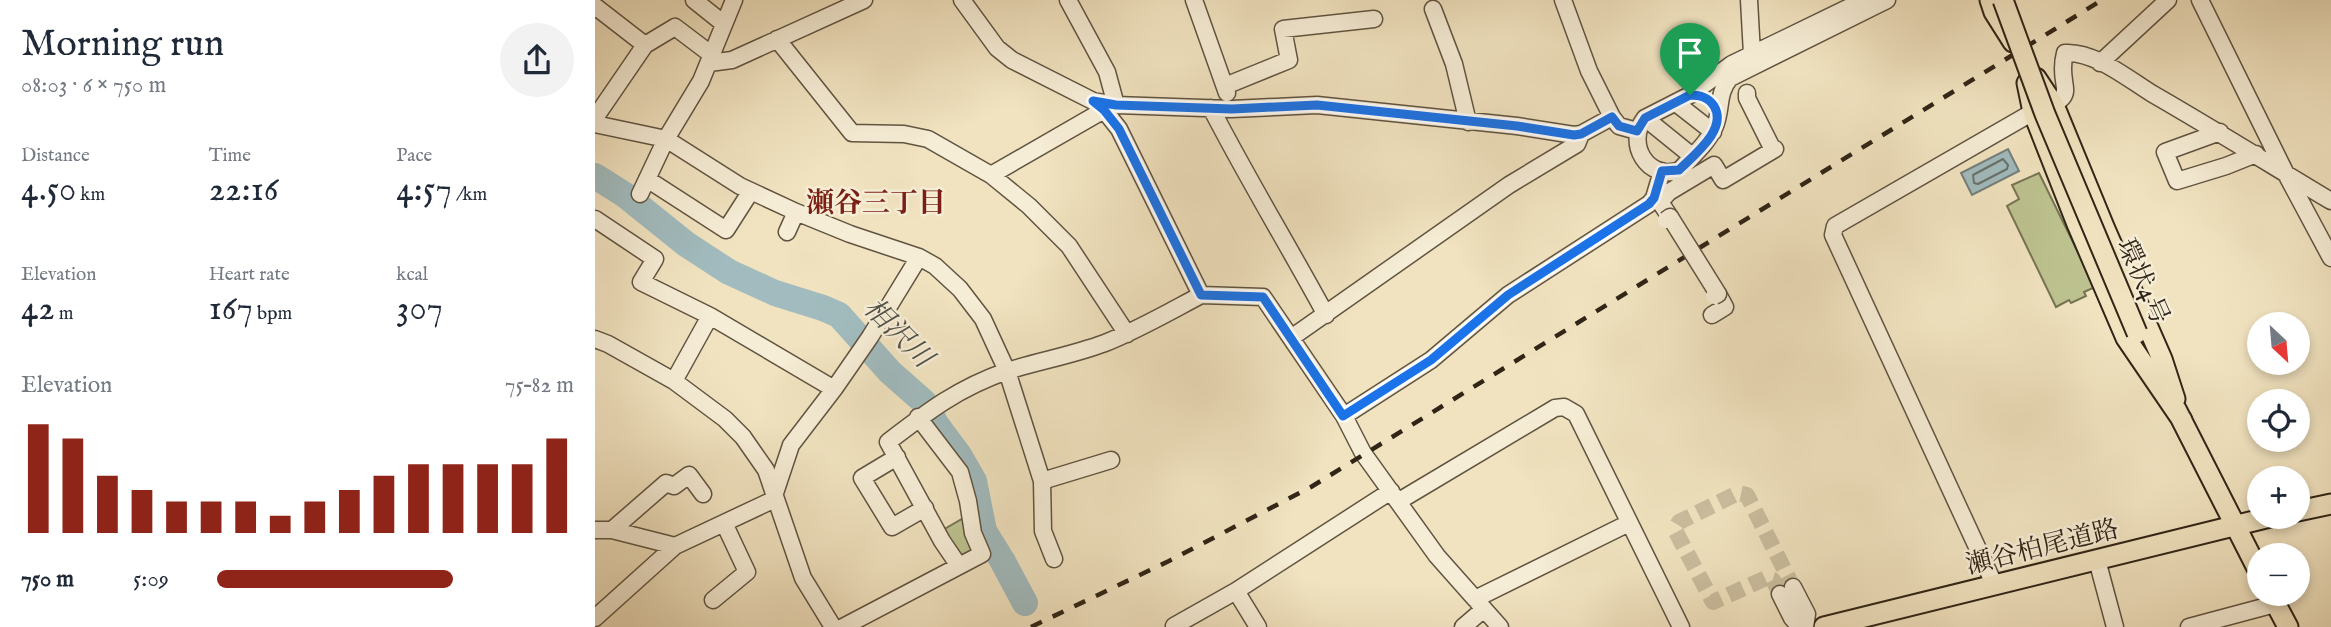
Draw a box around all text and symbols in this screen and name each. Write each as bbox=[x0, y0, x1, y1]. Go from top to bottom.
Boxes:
text: Morning run bbox=[21, 21, 224, 69]
button: share bbox=[500, 23, 574, 97]
pin bbox=[1660, 23, 1720, 95]
icon: arrive bbox=[1671, 34, 1709, 72]
text: 08:03 · 6 × 750 m bbox=[21, 71, 166, 100]
text: Distance bbox=[21, 144, 90, 168]
text: Time bbox=[209, 144, 251, 168]
text: Pace bbox=[396, 144, 432, 168]
text: 4.50 bbox=[21, 168, 76, 213]
text: 22:16 bbox=[209, 168, 279, 213]
text: 4:57 bbox=[396, 168, 452, 213]
text: km bbox=[76, 183, 105, 207]
text: /km bbox=[452, 183, 487, 207]
district label: 瀬谷三丁目 bbox=[806, 187, 946, 222]
street label: 環状4号 bbox=[2109, 233, 2176, 330]
text: Elevation bbox=[21, 263, 96, 287]
text: Heart rate bbox=[209, 263, 290, 287]
text: kcal bbox=[396, 263, 428, 287]
text: 42 bbox=[21, 287, 55, 332]
text: 167 bbox=[209, 287, 253, 332]
text: 307 bbox=[396, 287, 443, 332]
water label: 相沢川 bbox=[855, 292, 941, 378]
text: m bbox=[55, 302, 73, 326]
text: bpm bbox=[253, 302, 292, 326]
north arrow bbox=[2247, 312, 2310, 374]
map controls bbox=[2247, 312, 2310, 606]
text: Elevation bbox=[21, 371, 112, 400]
text: 75–82 m bbox=[505, 371, 574, 400]
button: locate bbox=[2247, 389, 2310, 452]
button: + bbox=[2247, 466, 2310, 529]
street label: 瀬谷柏尾道路 bbox=[1963, 513, 2122, 582]
button: − bbox=[2247, 543, 2310, 606]
text: 750 m bbox=[21, 565, 74, 594]
text: 5:09 bbox=[133, 565, 169, 594]

